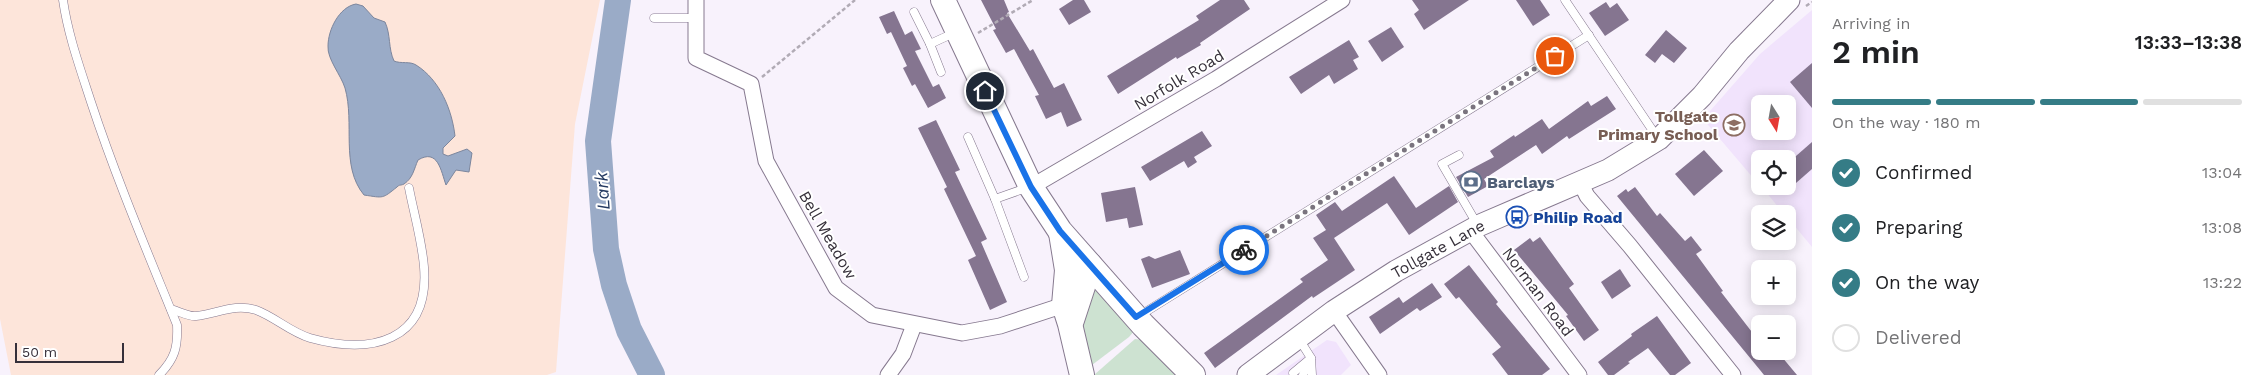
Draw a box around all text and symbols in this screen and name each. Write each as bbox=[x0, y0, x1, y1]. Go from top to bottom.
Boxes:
text: Arriving in bbox=[1832, 14, 1910, 33]
text: 13:33–13:38 bbox=[2135, 31, 2242, 54]
text: 2 min bbox=[1832, 33, 1920, 71]
pin bbox=[1534, 35, 1576, 77]
icon: bag bbox=[1541, 42, 1569, 70]
street label: Norfolk Road bbox=[1131, 46, 1227, 114]
pin bbox=[964, 70, 1006, 112]
icon: home bbox=[971, 77, 999, 105]
north arrow bbox=[1751, 95, 1796, 140]
map controls bbox=[1751, 95, 1796, 360]
place label: Tollgate Primary School bbox=[1598, 107, 1719, 144]
school or university icon: Tollgate Primary School bbox=[1722, 113, 1746, 137]
text: On the way · 180 m bbox=[1832, 113, 1980, 132]
button: locate bbox=[1751, 150, 1796, 195]
icon: check bbox=[1832, 159, 1860, 187]
text: Confirmed bbox=[1875, 161, 1972, 184]
text: 13:04 bbox=[2202, 163, 2242, 182]
water label: Lark bbox=[590, 170, 614, 211]
bank icon: Barclays bbox=[1459, 170, 1483, 194]
place label: Barclays bbox=[1487, 173, 1555, 192]
street label: Bell Meadow bbox=[795, 187, 861, 283]
bus stop icon: Philip Road bbox=[1505, 205, 1529, 229]
button: layers bbox=[1751, 205, 1796, 250]
place label: Philip Road bbox=[1533, 208, 1622, 227]
icon: check bbox=[1832, 214, 1860, 242]
street label: Tollgate Lane bbox=[1388, 216, 1488, 282]
text: Preparing bbox=[1875, 216, 1962, 239]
text: 13:08 bbox=[2202, 218, 2242, 237]
courier bbox=[1219, 225, 1269, 275]
icon: bike bbox=[1230, 236, 1258, 264]
street label: Norman Road bbox=[1498, 244, 1578, 340]
button: + bbox=[1751, 260, 1796, 305]
icon: check bbox=[1832, 269, 1860, 297]
text: On the way bbox=[1875, 271, 1979, 294]
text: 13:22 bbox=[2203, 273, 2242, 292]
button: − bbox=[1751, 315, 1796, 360]
text: Delivered bbox=[1875, 326, 1962, 349]
scale bar bbox=[15, 340, 124, 363]
text: 50 m bbox=[22, 344, 57, 360]

